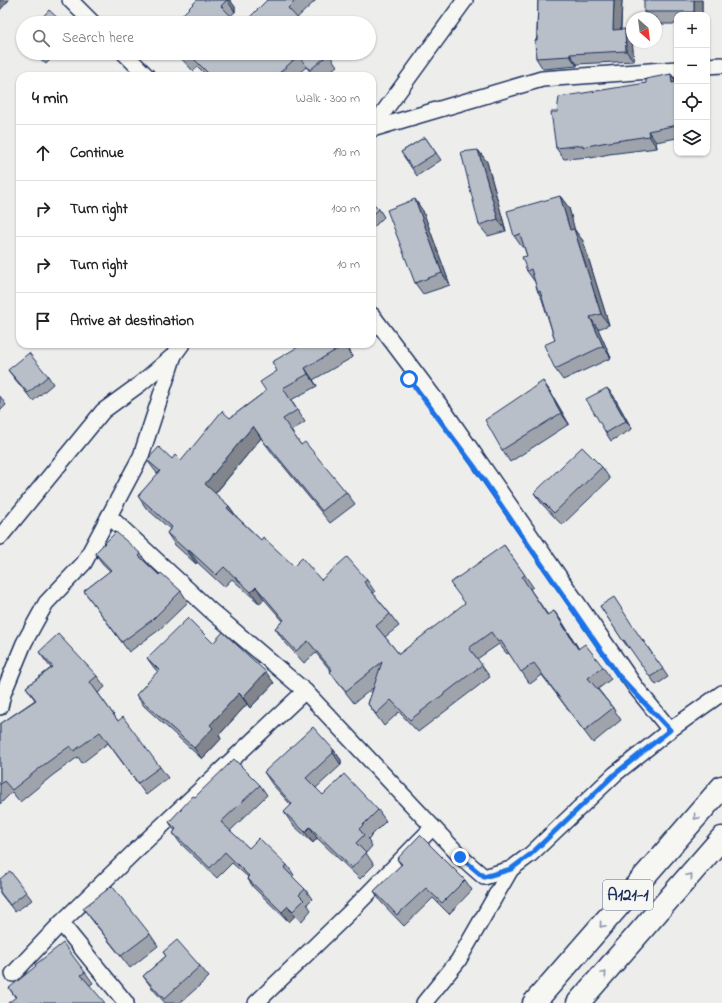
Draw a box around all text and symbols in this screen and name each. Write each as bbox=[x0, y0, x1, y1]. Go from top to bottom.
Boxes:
north arrow bbox=[626, 12, 662, 48]
map controls bbox=[674, 12, 710, 156]
button: + bbox=[674, 12, 710, 48]
search box bbox=[16, 16, 376, 60]
icon: search bbox=[30, 27, 52, 49]
text: Search here bbox=[62, 27, 134, 49]
button: − bbox=[674, 48, 710, 84]
button: locate bbox=[674, 84, 710, 120]
text: 4 min bbox=[32, 86, 68, 111]
text: Walk · 300 m bbox=[296, 89, 360, 108]
button: layers bbox=[674, 120, 710, 156]
icon: ahead bbox=[32, 142, 54, 164]
text: Continue bbox=[70, 142, 124, 164]
text: 190 m bbox=[333, 143, 360, 162]
icon: right bbox=[32, 198, 54, 220]
text: Turn right bbox=[70, 198, 128, 220]
text: 100 m bbox=[331, 199, 360, 218]
icon: right bbox=[32, 254, 54, 276]
text: Turn right bbox=[70, 254, 128, 276]
text: 10 m bbox=[337, 255, 360, 274]
icon: arrive bbox=[32, 310, 54, 332]
text: Arrive at destination bbox=[70, 310, 194, 332]
route start bbox=[400, 370, 418, 388]
one-way arrow bbox=[694, 812, 701, 820]
route end bbox=[451, 848, 469, 866]
one-way arrow bbox=[685, 873, 692, 880]
road number: A121-1 bbox=[603, 880, 653, 910]
one-way arrow bbox=[599, 921, 606, 928]
one-way arrow bbox=[599, 971, 606, 978]

